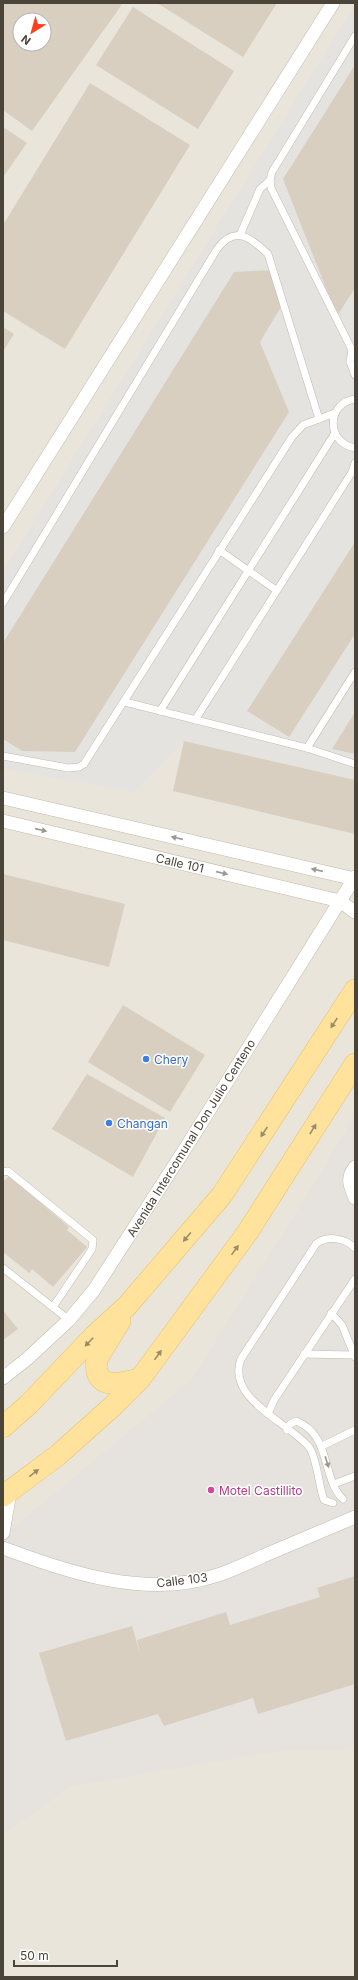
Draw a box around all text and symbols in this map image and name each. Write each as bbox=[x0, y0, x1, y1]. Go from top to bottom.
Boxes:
north arrow bbox=[12, 12, 52, 52]
text: N bbox=[18, 32, 34, 48]
one-way arrow bbox=[35, 828, 47, 834]
one-way arrow bbox=[170, 835, 182, 841]
street label: Calle 101 bbox=[154, 850, 206, 876]
one-way arrow bbox=[311, 867, 323, 873]
one-way arrow bbox=[216, 871, 228, 877]
one-way arrow bbox=[330, 1018, 338, 1028]
street label: Avenida Intercomunal Don Julio Centeno bbox=[124, 1036, 258, 1240]
place label: Chery bbox=[154, 1052, 189, 1067]
marker: Chery bbox=[141, 1054, 151, 1064]
place label: Changan bbox=[117, 1116, 168, 1131]
marker: Changan bbox=[104, 1118, 114, 1128]
one-way arrow bbox=[310, 1123, 317, 1135]
one-way arrow bbox=[260, 1127, 268, 1138]
one-way arrow bbox=[182, 1231, 191, 1242]
one-way arrow bbox=[231, 1245, 239, 1255]
one-way arrow bbox=[84, 1337, 93, 1347]
one-way arrow bbox=[154, 1349, 162, 1360]
one-way arrow bbox=[324, 1457, 330, 1469]
one-way arrow bbox=[29, 1469, 40, 1478]
place label: Motel Castillito bbox=[219, 1483, 303, 1498]
marker: Motel Castillito bbox=[206, 1485, 216, 1495]
street label: Calle 103 bbox=[155, 1569, 209, 1591]
scale bar bbox=[14, 1942, 117, 1968]
text: 50 m bbox=[20, 1948, 49, 1963]

